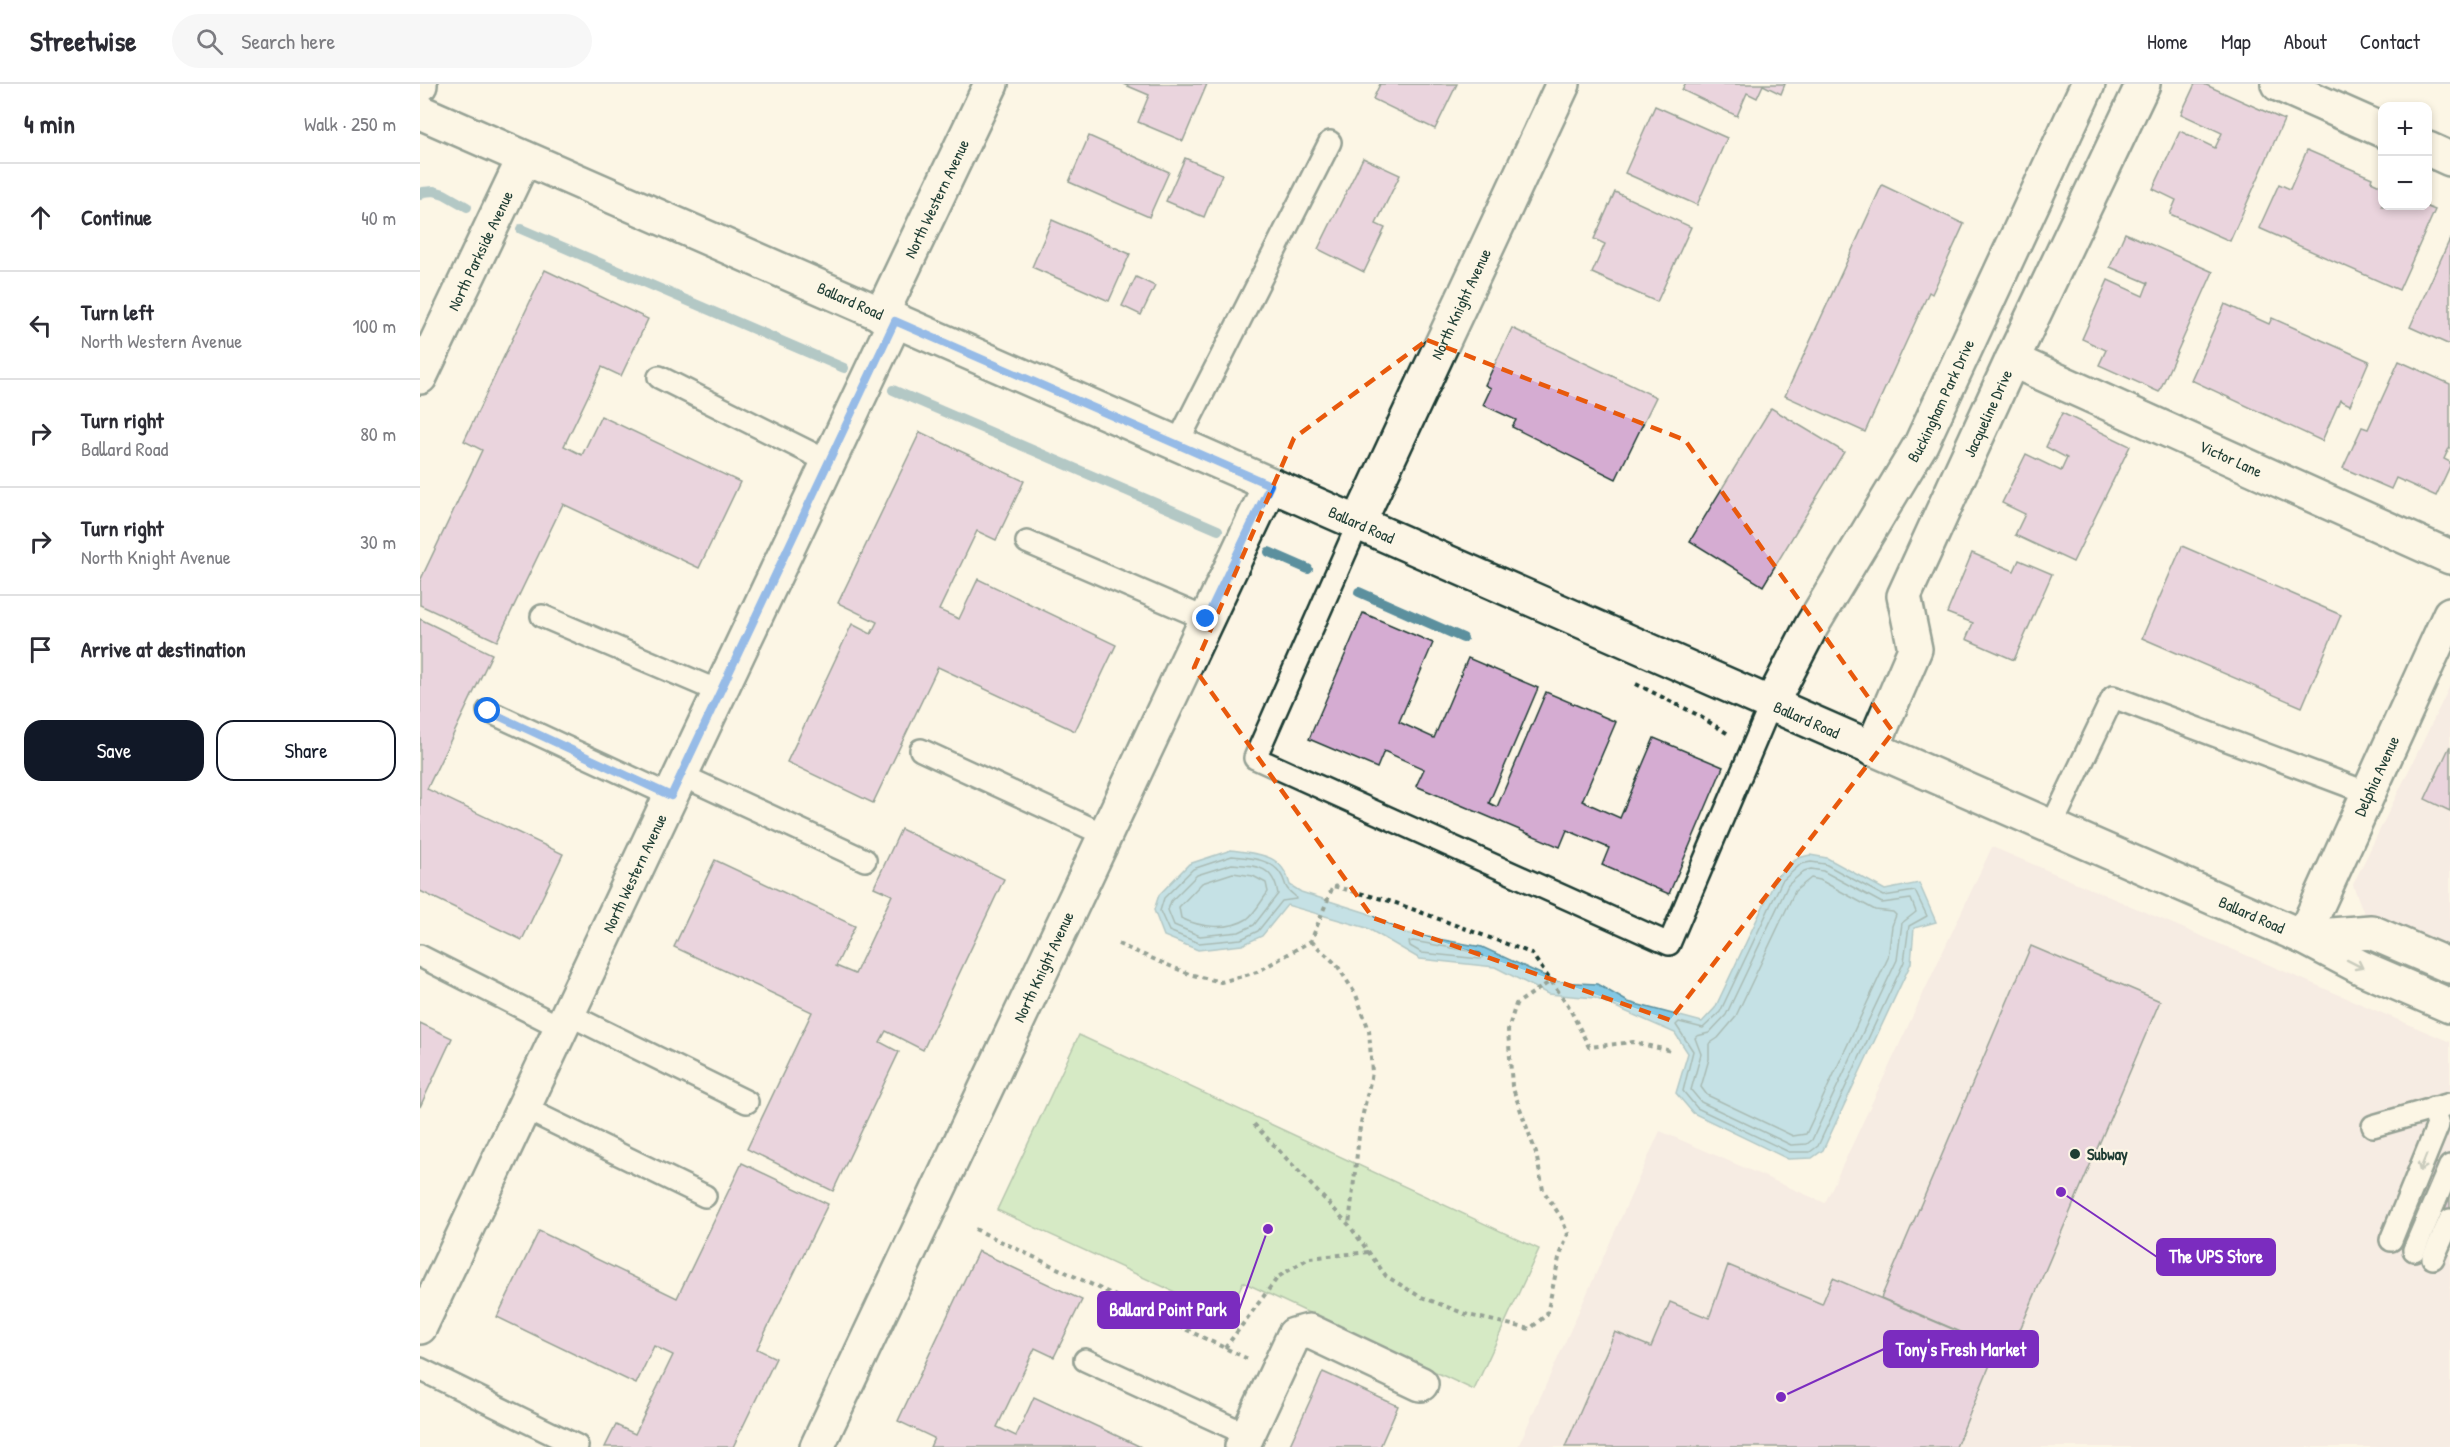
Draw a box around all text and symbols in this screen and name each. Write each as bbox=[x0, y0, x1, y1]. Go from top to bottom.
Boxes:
search box bbox=[172, 14, 592, 68]
text: Streetwise bbox=[30, 22, 136, 60]
icon: search bbox=[193, 25, 226, 58]
text: Search here bbox=[241, 26, 335, 56]
text: Home bbox=[2147, 27, 2188, 56]
text: Map bbox=[2221, 27, 2251, 56]
text: About bbox=[2284, 27, 2327, 56]
text: Contact bbox=[2360, 27, 2420, 56]
map controls bbox=[2378, 102, 2432, 210]
button: + bbox=[2378, 102, 2432, 156]
text: 4 min bbox=[24, 106, 75, 141]
text: Walk · 250 m bbox=[304, 110, 396, 137]
street label: North Western Avenue bbox=[899, 135, 974, 262]
button: − bbox=[2378, 156, 2432, 210]
street label: North Parkside Avenue bbox=[442, 186, 518, 314]
icon: ahead bbox=[24, 201, 57, 234]
text: Continue bbox=[81, 202, 152, 232]
text: 40 m bbox=[361, 204, 396, 231]
street label: North Knight Avenue bbox=[1425, 244, 1496, 363]
street label: Ballard Road bbox=[814, 277, 887, 325]
text: Turn left bbox=[81, 297, 154, 327]
icon: left bbox=[24, 309, 57, 342]
text: 100 m bbox=[353, 312, 396, 339]
text: North Western Avenue bbox=[81, 327, 242, 354]
street label: Buckingham Park Drive bbox=[1902, 335, 1979, 466]
street label: Jacqueline Drive bbox=[1958, 365, 2017, 460]
text: Turn right bbox=[81, 405, 164, 435]
icon: right bbox=[24, 417, 57, 450]
text: 80 m bbox=[360, 420, 396, 447]
text: Ballard Road bbox=[81, 435, 168, 462]
street label: Victor Lane bbox=[2196, 435, 2266, 482]
street label: Ballard Road bbox=[1325, 500, 1398, 549]
text: Turn right bbox=[81, 513, 164, 543]
icon: right bbox=[24, 525, 57, 558]
text: 30 m bbox=[360, 528, 396, 555]
text: North Knight Avenue bbox=[81, 543, 231, 570]
route end bbox=[1192, 605, 1218, 631]
icon: arrive bbox=[24, 633, 57, 666]
text: Arrive at destination bbox=[81, 634, 246, 664]
street label: Ballard Road bbox=[1770, 695, 1843, 744]
route start bbox=[474, 697, 500, 723]
button: Save bbox=[24, 720, 204, 781]
button: Share bbox=[216, 720, 396, 781]
street label: Delphia Avenue bbox=[2348, 732, 2404, 820]
street label: North Western Avenue bbox=[597, 809, 672, 936]
street label: Ballard Road bbox=[2215, 890, 2288, 939]
street label: North Knight Avenue bbox=[1008, 907, 1079, 1026]
one-way arrow bbox=[2345, 959, 2363, 970]
place label: Subway bbox=[2087, 1143, 2128, 1166]
marker: Subway bbox=[2068, 1147, 2082, 1161]
one-way arrow bbox=[2417, 1153, 2428, 1171]
callout: The UPS Store bbox=[2157, 1239, 2275, 1275]
text: The UPS Store bbox=[2168, 1244, 2264, 1269]
callout: Ballard Point Park bbox=[1098, 1292, 1239, 1328]
text: Ballard Point Park bbox=[1109, 1297, 1227, 1322]
callout: Tony's Fresh Market bbox=[1884, 1331, 2038, 1367]
text: Tony's Fresh Market bbox=[1895, 1337, 2027, 1363]

